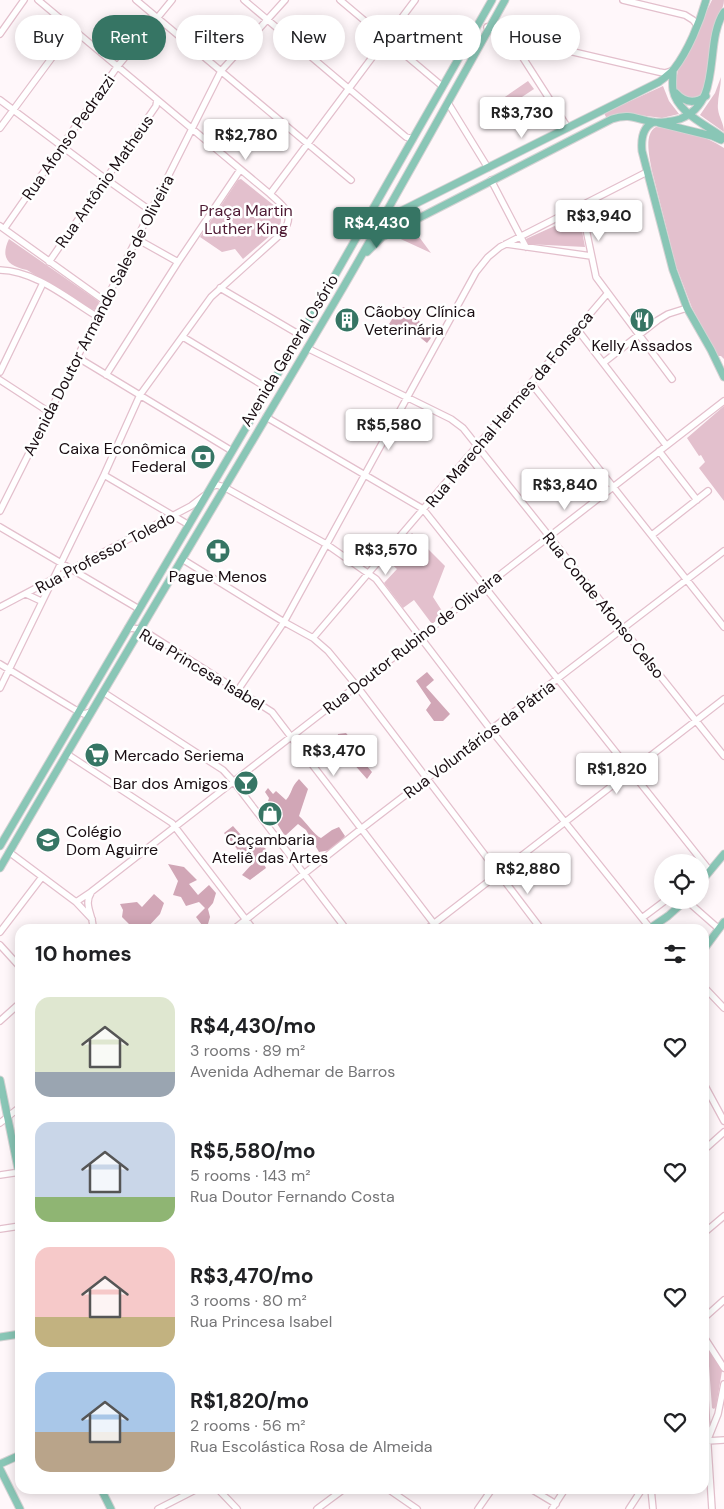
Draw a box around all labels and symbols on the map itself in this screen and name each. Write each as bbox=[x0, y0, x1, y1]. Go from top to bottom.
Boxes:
street label: Rua Afonso Pedrazzi bbox=[17, 70, 120, 204]
pin: R$3,730 bbox=[476, 96, 568, 139]
street label: Rua Antônio Matheus bbox=[51, 111, 158, 252]
pin: R$2,780 bbox=[200, 119, 292, 161]
street label: Avenida Doutor Armando Sales de Oliveira bbox=[18, 171, 179, 459]
park label: Praça Martin Luther King bbox=[199, 200, 293, 239]
pin: R$3,940 bbox=[553, 200, 645, 242]
pin: R$4,430 bbox=[331, 206, 423, 249]
street label: Avenida General Osório bbox=[236, 270, 343, 430]
place label: Cãoboy Clínica Veterinária bbox=[364, 301, 475, 340]
building icon: Cãoboy Clínica Veterinária bbox=[334, 307, 360, 333]
street label: Rua Marechal Hermes da Fonseca bbox=[421, 307, 598, 512]
restaurant icon: Kelly Assados bbox=[629, 307, 655, 333]
place label: Kelly Assados bbox=[591, 335, 693, 356]
pin: R$5,580 bbox=[343, 408, 435, 451]
place label: Caixa Econômica Federal bbox=[59, 438, 186, 477]
bank icon: Caixa Econômica Federal bbox=[190, 444, 216, 470]
pin: R$3,840 bbox=[519, 468, 611, 511]
street label: Rua Professor Toledo bbox=[32, 507, 179, 598]
street label: Rua Conde Afonso Celso bbox=[538, 528, 669, 683]
pin: R$3,570 bbox=[340, 534, 432, 576]
pharmacy icon: Pague Menos bbox=[205, 538, 231, 564]
place label: Pague Menos bbox=[169, 566, 267, 587]
street label: Rua Doutor Rubino de Oliveira bbox=[319, 566, 506, 719]
street label: Rua Princesa Isabel bbox=[135, 624, 268, 715]
street label: Rua Voluntários da Pátria bbox=[399, 676, 559, 803]
pin: R$3,470 bbox=[288, 734, 380, 777]
supermarket icon: Mercado Seriema bbox=[84, 742, 110, 768]
place label: Mercado Seriema bbox=[114, 745, 244, 766]
pin: R$1,820 bbox=[571, 752, 663, 795]
bar icon: Bar dos Amigos bbox=[233, 770, 259, 796]
place label: Bar dos Amigos bbox=[113, 773, 228, 794]
shop icon: Caçambaria Ateliê das Artes bbox=[257, 801, 283, 827]
place label: Colégio Dom Aguirre bbox=[66, 821, 158, 860]
school or university icon: Colégio Dom Aguirre bbox=[35, 827, 61, 853]
place label: Caçambaria Ateliê das Artes bbox=[212, 829, 328, 868]
pin: R$2,880 bbox=[482, 852, 574, 895]

